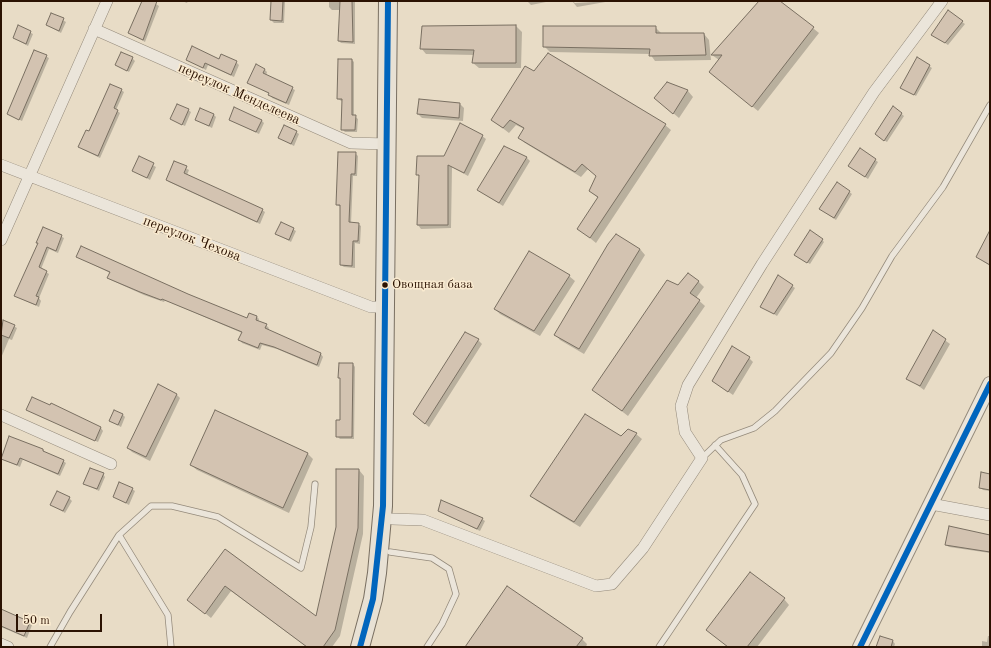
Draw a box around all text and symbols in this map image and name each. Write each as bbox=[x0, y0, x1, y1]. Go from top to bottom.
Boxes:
street label: переулок Менделеева bbox=[175, 59, 303, 129]
street label: переулок Чехова bbox=[141, 213, 243, 265]
place label: Овощная база bbox=[392, 277, 473, 293]
marker: Овощная база bbox=[380, 280, 390, 290]
scale bar bbox=[18, 606, 104, 632]
text: 50 m bbox=[23, 615, 50, 627]

